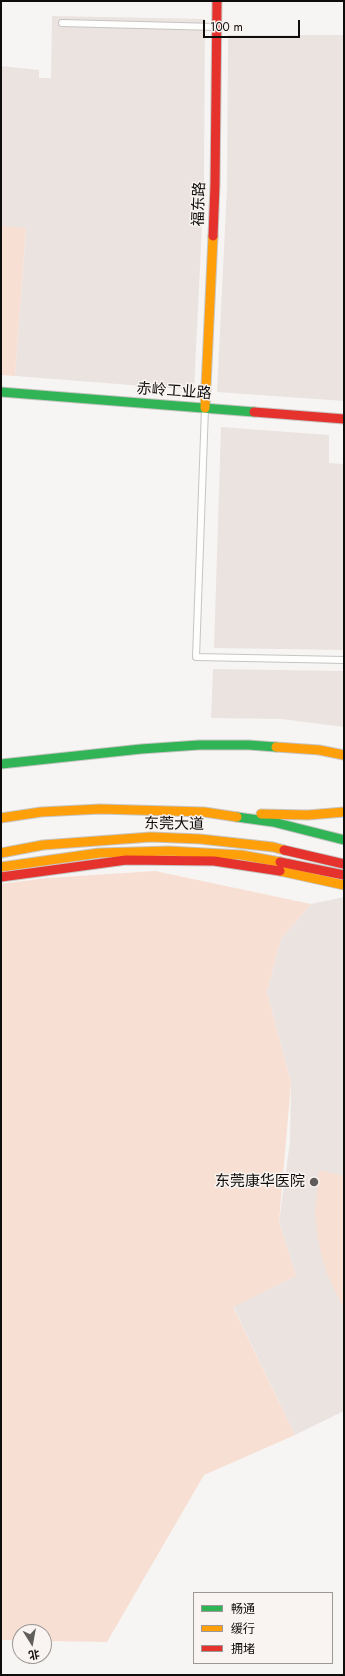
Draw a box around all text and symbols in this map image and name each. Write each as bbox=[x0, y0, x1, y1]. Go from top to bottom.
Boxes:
scale bar bbox=[205, 12, 302, 38]
text: 100 m bbox=[210, 18, 243, 36]
street label: 福东路 bbox=[190, 181, 210, 227]
street label: 赤岭工业路 bbox=[136, 380, 212, 404]
street label: 东莞大道 bbox=[144, 815, 204, 835]
place label: 东莞康华医院 bbox=[215, 1173, 305, 1191]
marker: 东莞康华医院 bbox=[308, 1176, 320, 1188]
legend bbox=[193, 1592, 333, 1664]
text: 畅通 bbox=[231, 1600, 255, 1618]
text: 缓行 bbox=[231, 1620, 255, 1638]
north arrow bbox=[12, 1624, 52, 1664]
text: 拥堵 bbox=[231, 1640, 255, 1658]
text: 北 bbox=[27, 1646, 41, 1664]

